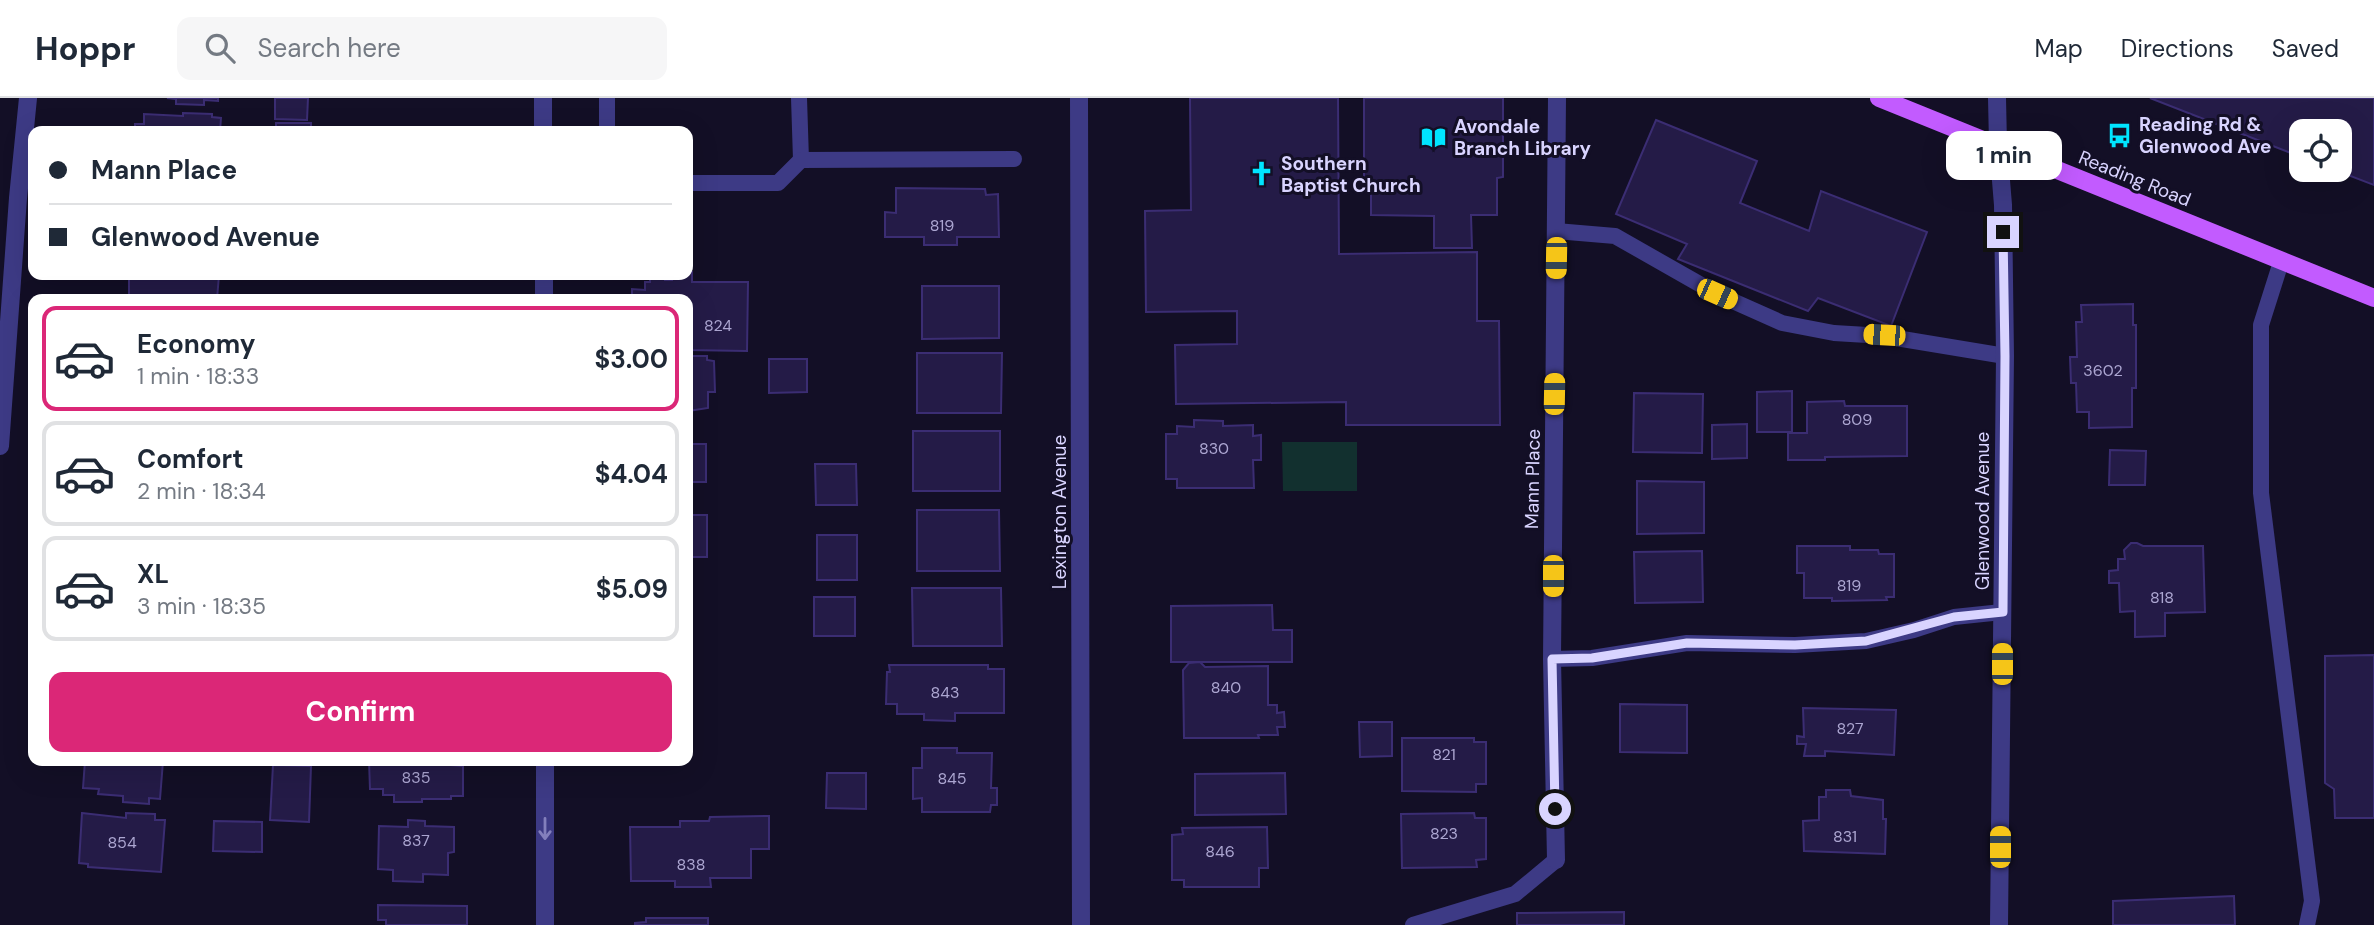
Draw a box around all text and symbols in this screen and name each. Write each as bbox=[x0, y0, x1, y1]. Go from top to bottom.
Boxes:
search box bbox=[177, 17, 667, 80]
text: Hoppr bbox=[35, 27, 135, 70]
icon: search bbox=[201, 29, 239, 67]
text: Search here bbox=[257, 31, 401, 65]
text: Map bbox=[2035, 33, 2083, 64]
text: Directions bbox=[2121, 33, 2234, 64]
text: Saved bbox=[2272, 33, 2339, 64]
place label: Reading Rd & Glenwood Ave bbox=[2139, 112, 2272, 159]
place label: Avondale Branch Library bbox=[1454, 114, 1591, 161]
map controls bbox=[2289, 119, 2352, 182]
button: locate bbox=[2289, 119, 2352, 182]
bus stop icon: Reading Rd & Glenwood Ave bbox=[2105, 121, 2133, 149]
library icon: Avondale Branch Library bbox=[1420, 123, 1448, 151]
callout: 1 min bbox=[1945, 130, 2061, 180]
text: 1 min bbox=[1976, 140, 2032, 170]
street label: Reading Road bbox=[2075, 145, 2195, 212]
place label: Southern Baptist Church bbox=[1281, 151, 1421, 198]
text: Mann Place bbox=[91, 153, 237, 187]
church icon: Southern Baptist Church bbox=[1247, 160, 1275, 188]
house number: 819 bbox=[930, 215, 954, 236]
route end bbox=[1987, 216, 2019, 248]
text: Glenwood Avenue bbox=[91, 220, 320, 254]
car bbox=[1546, 237, 1567, 279]
car bbox=[1694, 276, 1741, 312]
house number: 824 bbox=[704, 315, 732, 336]
car bbox=[1863, 323, 1906, 347]
icon: car bbox=[53, 327, 116, 390]
text: Economy bbox=[137, 327, 255, 361]
text: $3.00 bbox=[594, 342, 668, 376]
house number: 3602 bbox=[2083, 360, 2123, 381]
text: 1 min · 18:33 bbox=[137, 361, 259, 391]
car bbox=[1544, 373, 1565, 415]
house number: 809 bbox=[1842, 409, 1872, 430]
street label: Mann Place bbox=[1519, 429, 1546, 529]
street label: Glenwood Avenue bbox=[1970, 432, 1995, 590]
street label: Lexington Avenue bbox=[1047, 435, 1072, 589]
house number: 830 bbox=[1199, 438, 1229, 459]
icon: car bbox=[53, 442, 116, 505]
text: Comfort bbox=[137, 442, 243, 476]
text: $4.04 bbox=[595, 457, 668, 491]
text: 2 min · 18:34 bbox=[137, 476, 266, 506]
car bbox=[1543, 555, 1564, 597]
icon: car bbox=[53, 557, 116, 620]
text: XL bbox=[137, 557, 169, 591]
text: $5.09 bbox=[596, 572, 668, 606]
house number: 819 bbox=[1837, 575, 1861, 596]
house number: 818 bbox=[2150, 587, 2174, 608]
text: 3 min · 18:35 bbox=[137, 591, 266, 621]
car bbox=[1992, 643, 2013, 685]
button: Confirm bbox=[49, 672, 672, 752]
house number: 840 bbox=[1211, 677, 1241, 698]
house number: 843 bbox=[931, 682, 959, 703]
house number: 827 bbox=[1837, 718, 1863, 739]
house number: 821 bbox=[1432, 744, 1456, 765]
house number: 835 bbox=[402, 767, 430, 788]
house number: 845 bbox=[937, 768, 967, 789]
route start bbox=[1539, 793, 1571, 825]
one-way arrow bbox=[538, 818, 552, 841]
house number: 823 bbox=[1430, 823, 1458, 844]
house number: 831 bbox=[1833, 826, 1857, 847]
car bbox=[1990, 826, 2011, 868]
house number: 837 bbox=[402, 830, 430, 851]
house number: 854 bbox=[107, 832, 137, 853]
house number: 846 bbox=[1205, 841, 1235, 862]
house number: 838 bbox=[677, 854, 705, 875]

